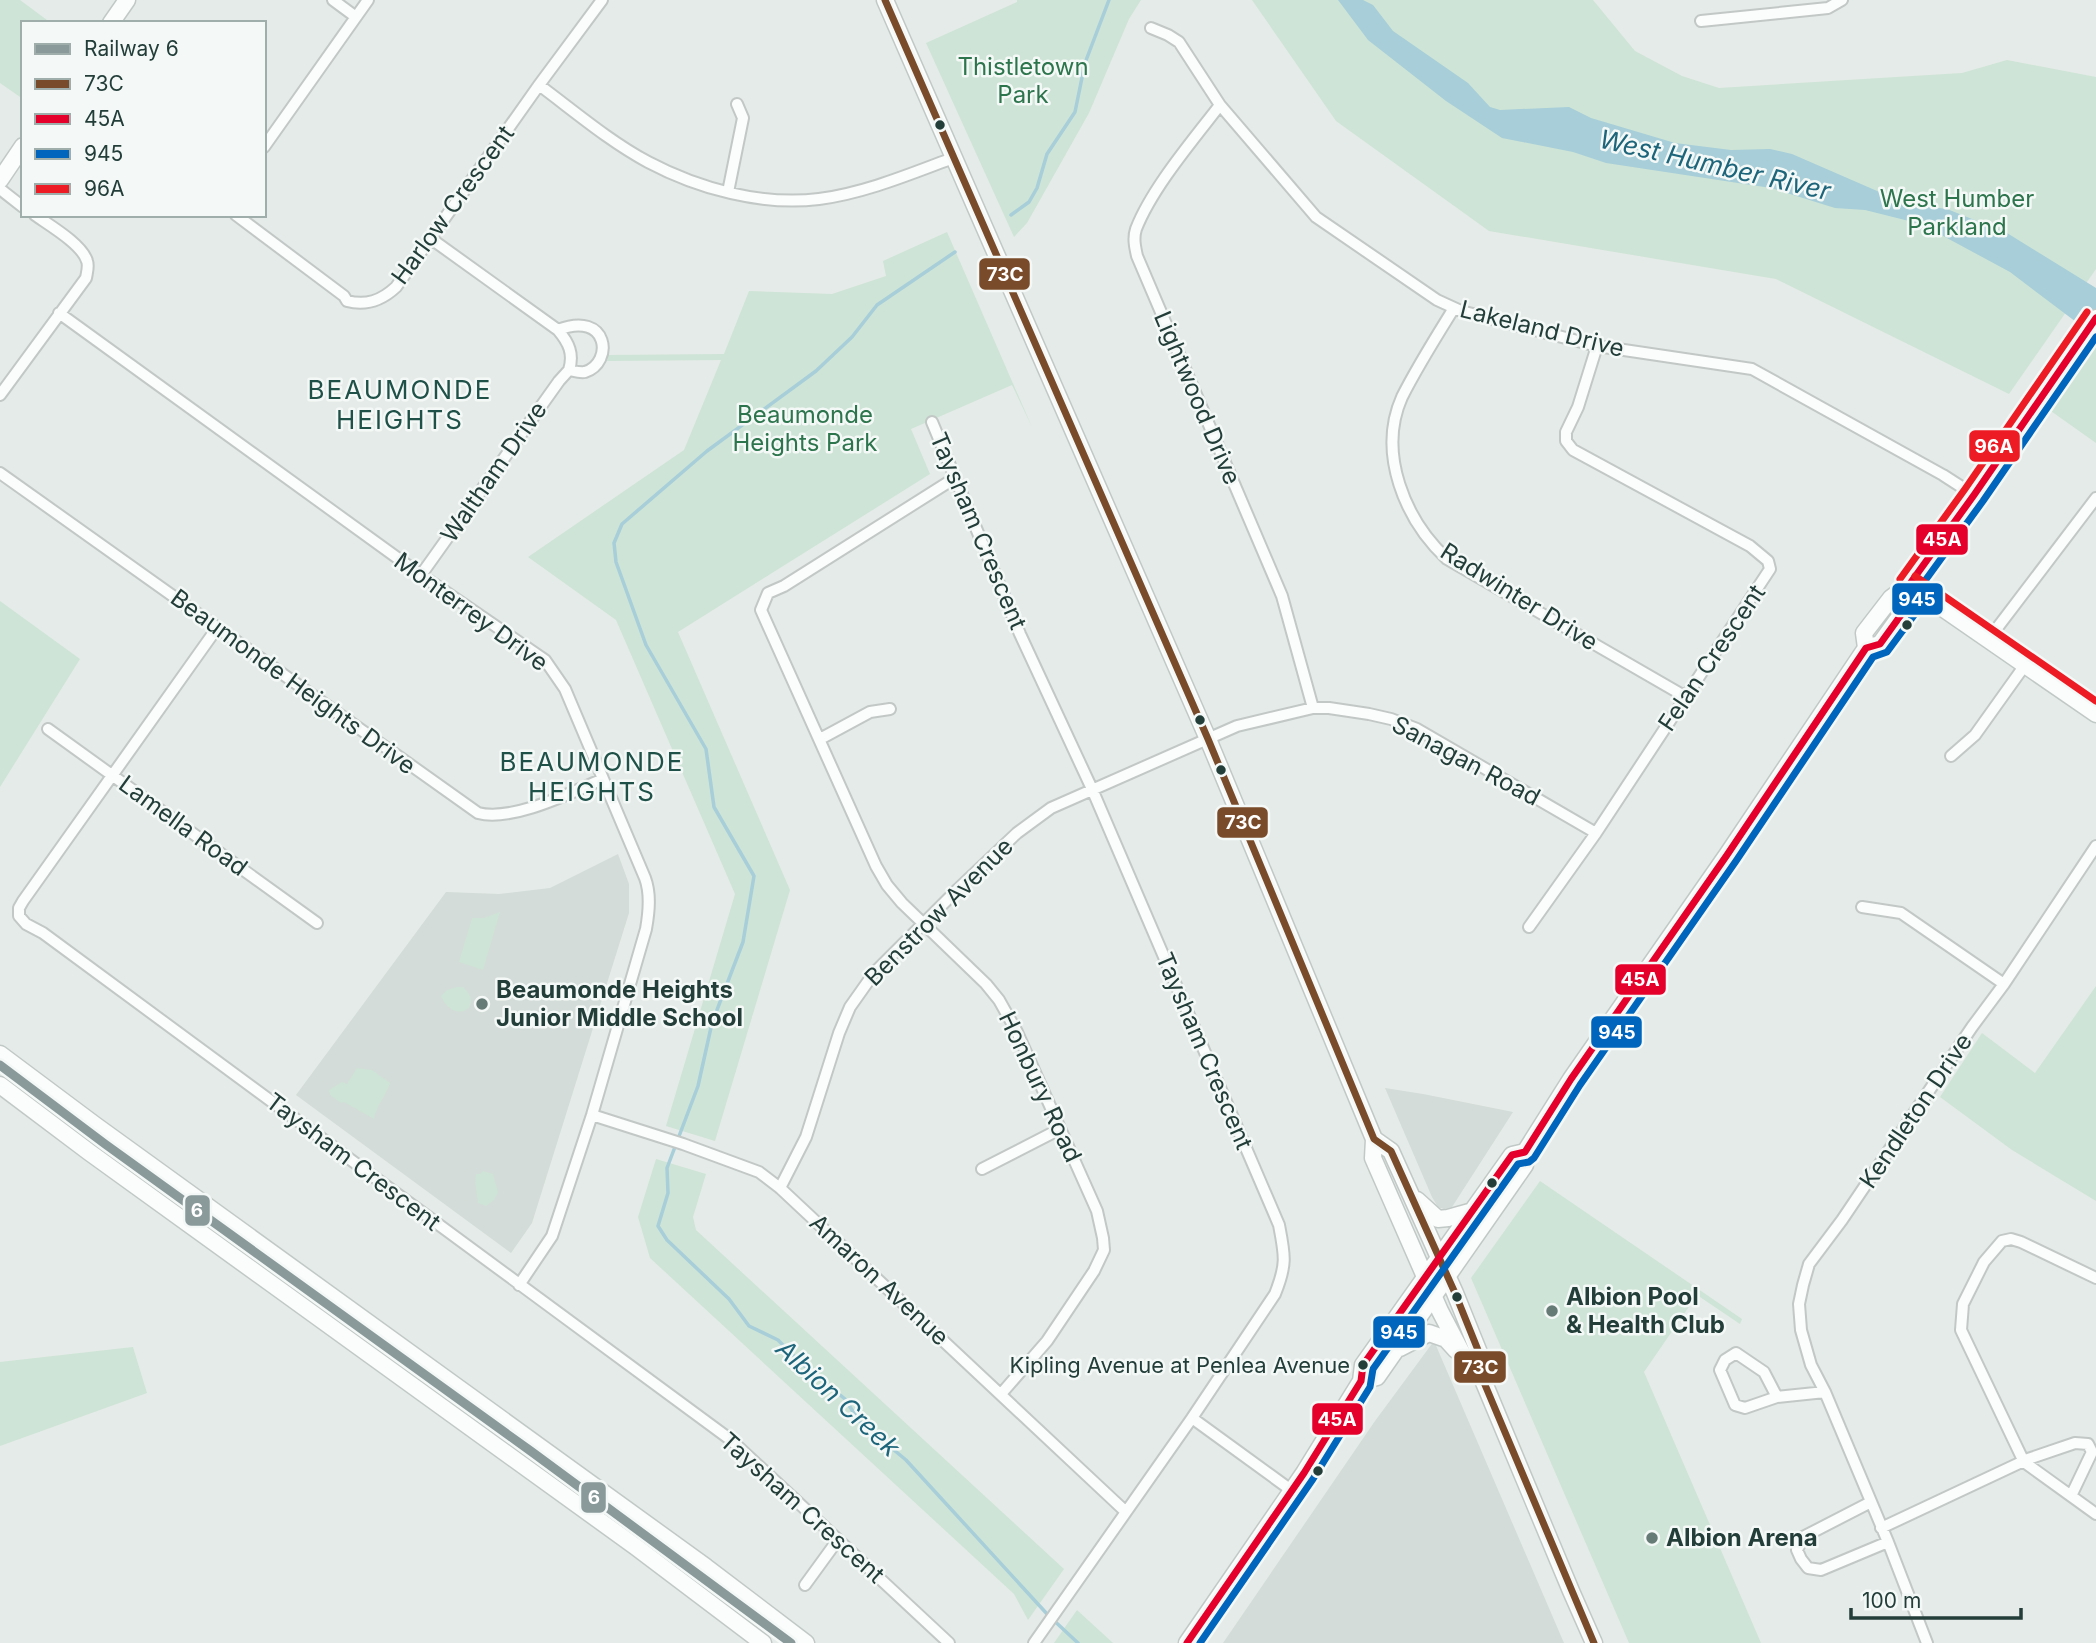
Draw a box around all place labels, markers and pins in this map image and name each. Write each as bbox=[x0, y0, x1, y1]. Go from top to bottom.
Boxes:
unlabelled marker bbox=[933, 118, 947, 132]
unlabelled marker bbox=[1900, 618, 1914, 632]
unlabelled marker bbox=[1193, 713, 1207, 727]
unlabelled marker bbox=[1214, 763, 1228, 777]
place label: Beaumonde Heights Junior Middle School bbox=[496, 975, 743, 1032]
marker: Beaumonde Heights Junior Middle School bbox=[474, 996, 490, 1012]
unlabelled marker bbox=[1485, 1176, 1499, 1190]
place label: Albion Pool & Health Club bbox=[1566, 1282, 1725, 1339]
unlabelled marker bbox=[1450, 1290, 1464, 1304]
marker: Albion Pool & Health Club bbox=[1544, 1303, 1560, 1319]
place label: Kipling Avenue at Penlea Avenue bbox=[1010, 1352, 1350, 1378]
marker: Kipling Avenue at Penlea Avenue bbox=[1356, 1358, 1370, 1372]
unlabelled marker bbox=[1311, 1464, 1325, 1478]
place label: Albion Arena bbox=[1666, 1523, 1818, 1552]
marker: Albion Arena bbox=[1644, 1530, 1660, 1546]

